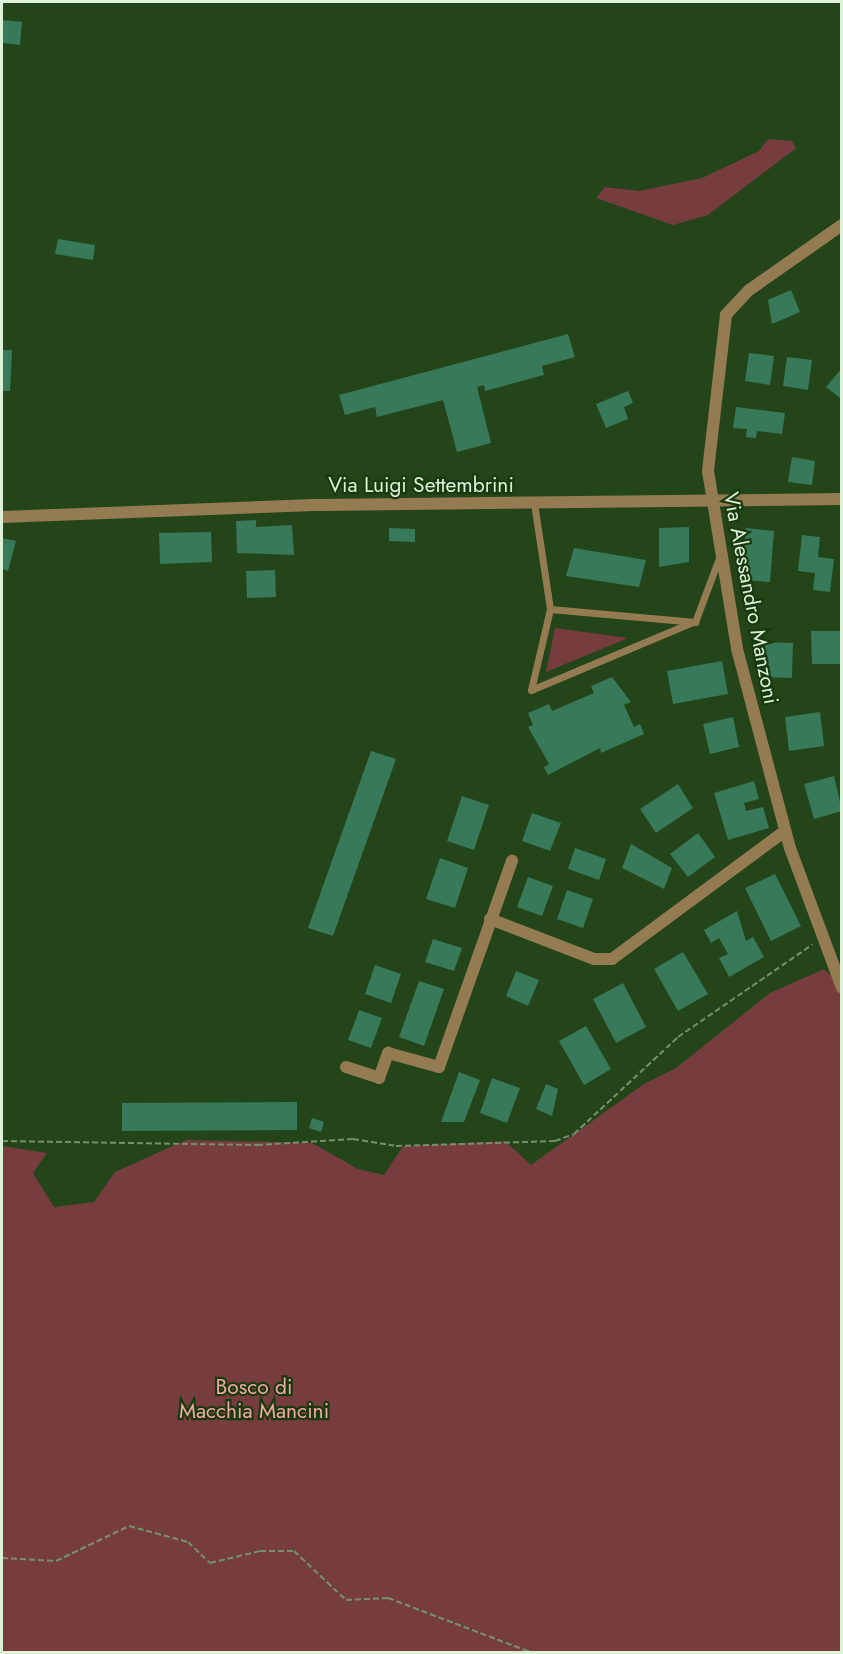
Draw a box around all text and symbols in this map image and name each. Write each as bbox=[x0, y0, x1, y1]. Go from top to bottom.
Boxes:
street label: Via Luigi Settembrini bbox=[328, 472, 514, 498]
street label: Via Alessandro Manzoni bbox=[718, 490, 784, 706]
park label: Bosco di Macchia Mancini bbox=[179, 1374, 329, 1424]

